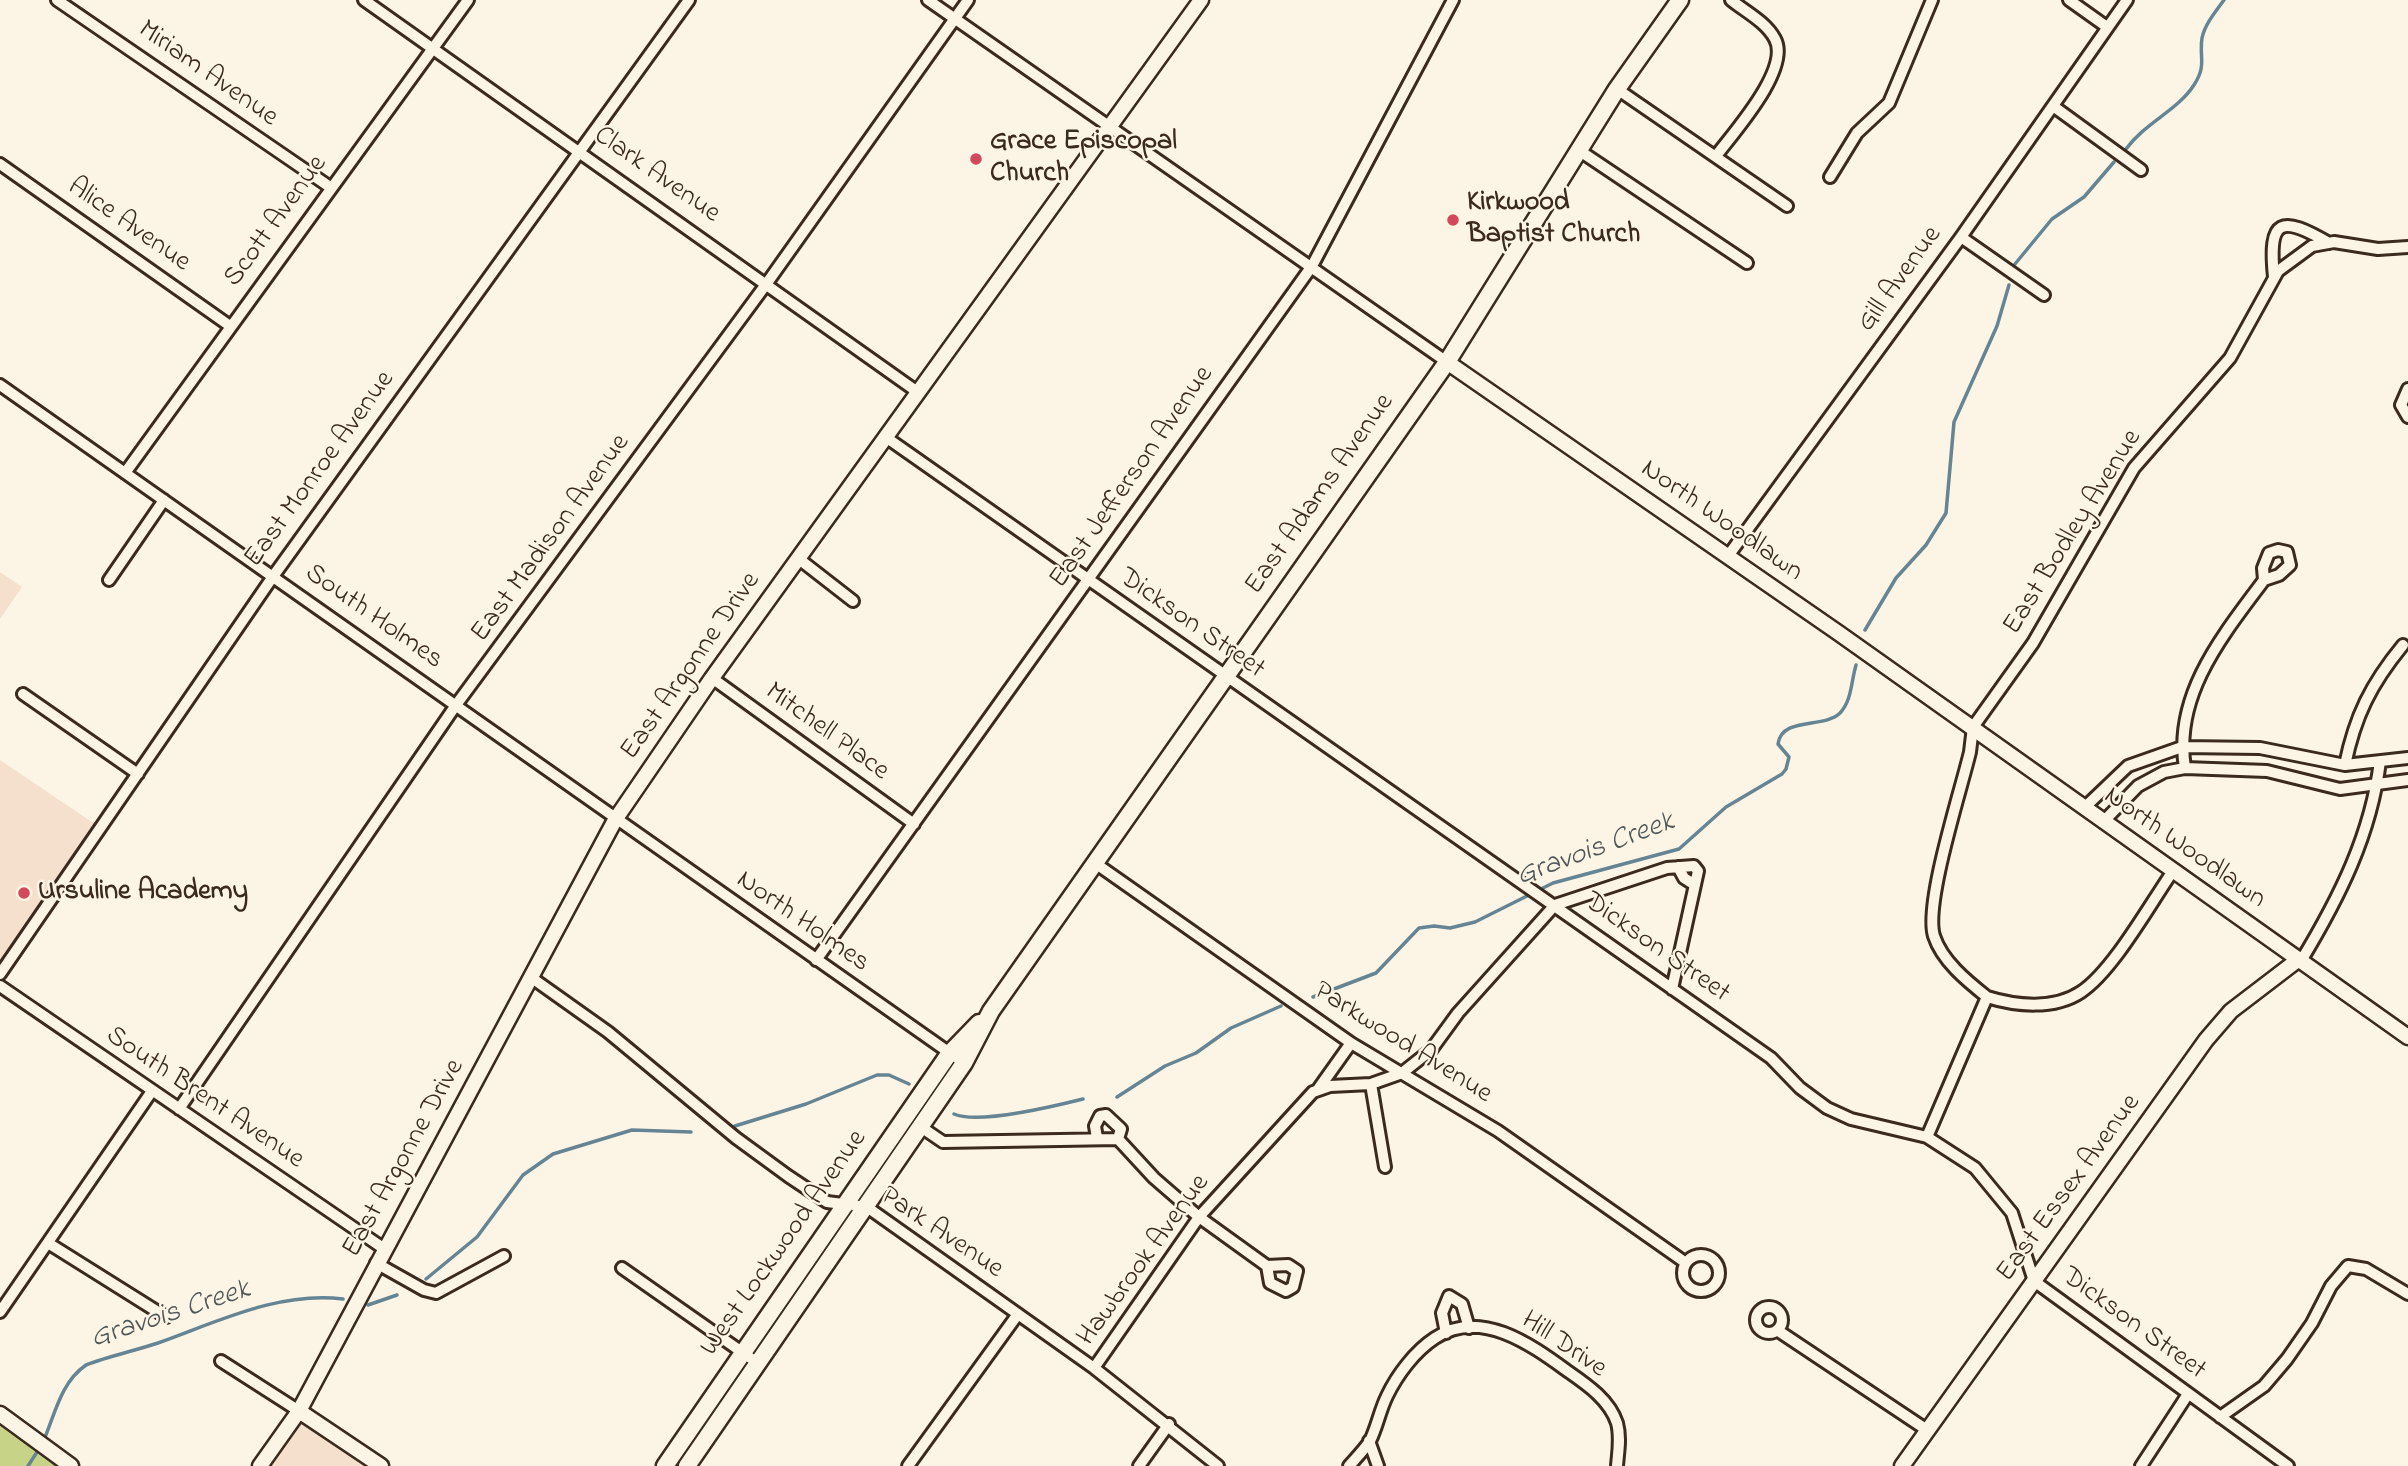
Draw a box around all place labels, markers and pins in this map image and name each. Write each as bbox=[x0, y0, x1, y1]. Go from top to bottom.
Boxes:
place label: Grace Episcopal Church bbox=[990, 126, 1177, 192]
marker: Grace Episcopal Church bbox=[968, 151, 984, 167]
place label: Kirkwood Baptist Church bbox=[1467, 187, 1640, 253]
marker: Kirkwood Baptist Church bbox=[1445, 212, 1461, 228]
place label: Ursuline Academy bbox=[38, 876, 248, 910]
marker: Ursuline Academy bbox=[16, 885, 32, 901]

